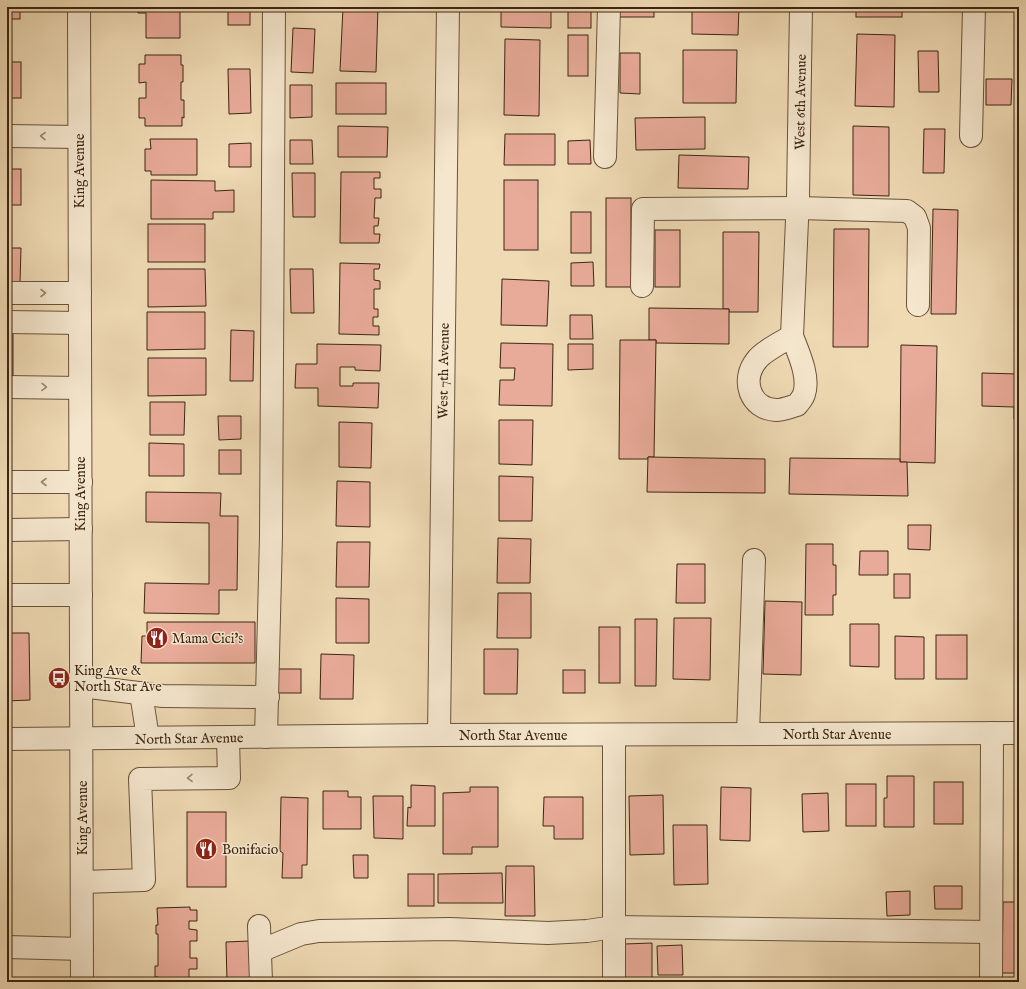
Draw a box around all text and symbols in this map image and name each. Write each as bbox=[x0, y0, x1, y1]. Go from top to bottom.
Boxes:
street label: West 6th Avenue bbox=[791, 53, 811, 150]
one-way arrow bbox=[40, 132, 46, 141]
street label: King Avenue bbox=[71, 133, 89, 208]
one-way arrow bbox=[40, 289, 46, 297]
street label: West 7th Avenue bbox=[434, 322, 454, 419]
one-way arrow bbox=[41, 383, 47, 391]
street label: King Avenue bbox=[72, 456, 90, 531]
one-way arrow bbox=[41, 478, 47, 486]
restaurant icon: Mama Cici's bbox=[144, 625, 170, 651]
place label: Mama Cici's bbox=[172, 630, 243, 648]
place label: King Ave & North Star Ave bbox=[74, 662, 162, 696]
bus stop icon: King Ave & North Star Ave bbox=[46, 665, 72, 691]
street label: North Star Avenue bbox=[783, 726, 892, 744]
street label: North Star Avenue bbox=[459, 727, 568, 745]
street label: North Star Avenue bbox=[135, 729, 244, 749]
one-way arrow bbox=[187, 774, 193, 783]
street label: King Avenue bbox=[74, 780, 92, 855]
restaurant icon: Bonifacio bbox=[193, 836, 219, 862]
place label: Bonifacio bbox=[222, 841, 279, 859]

